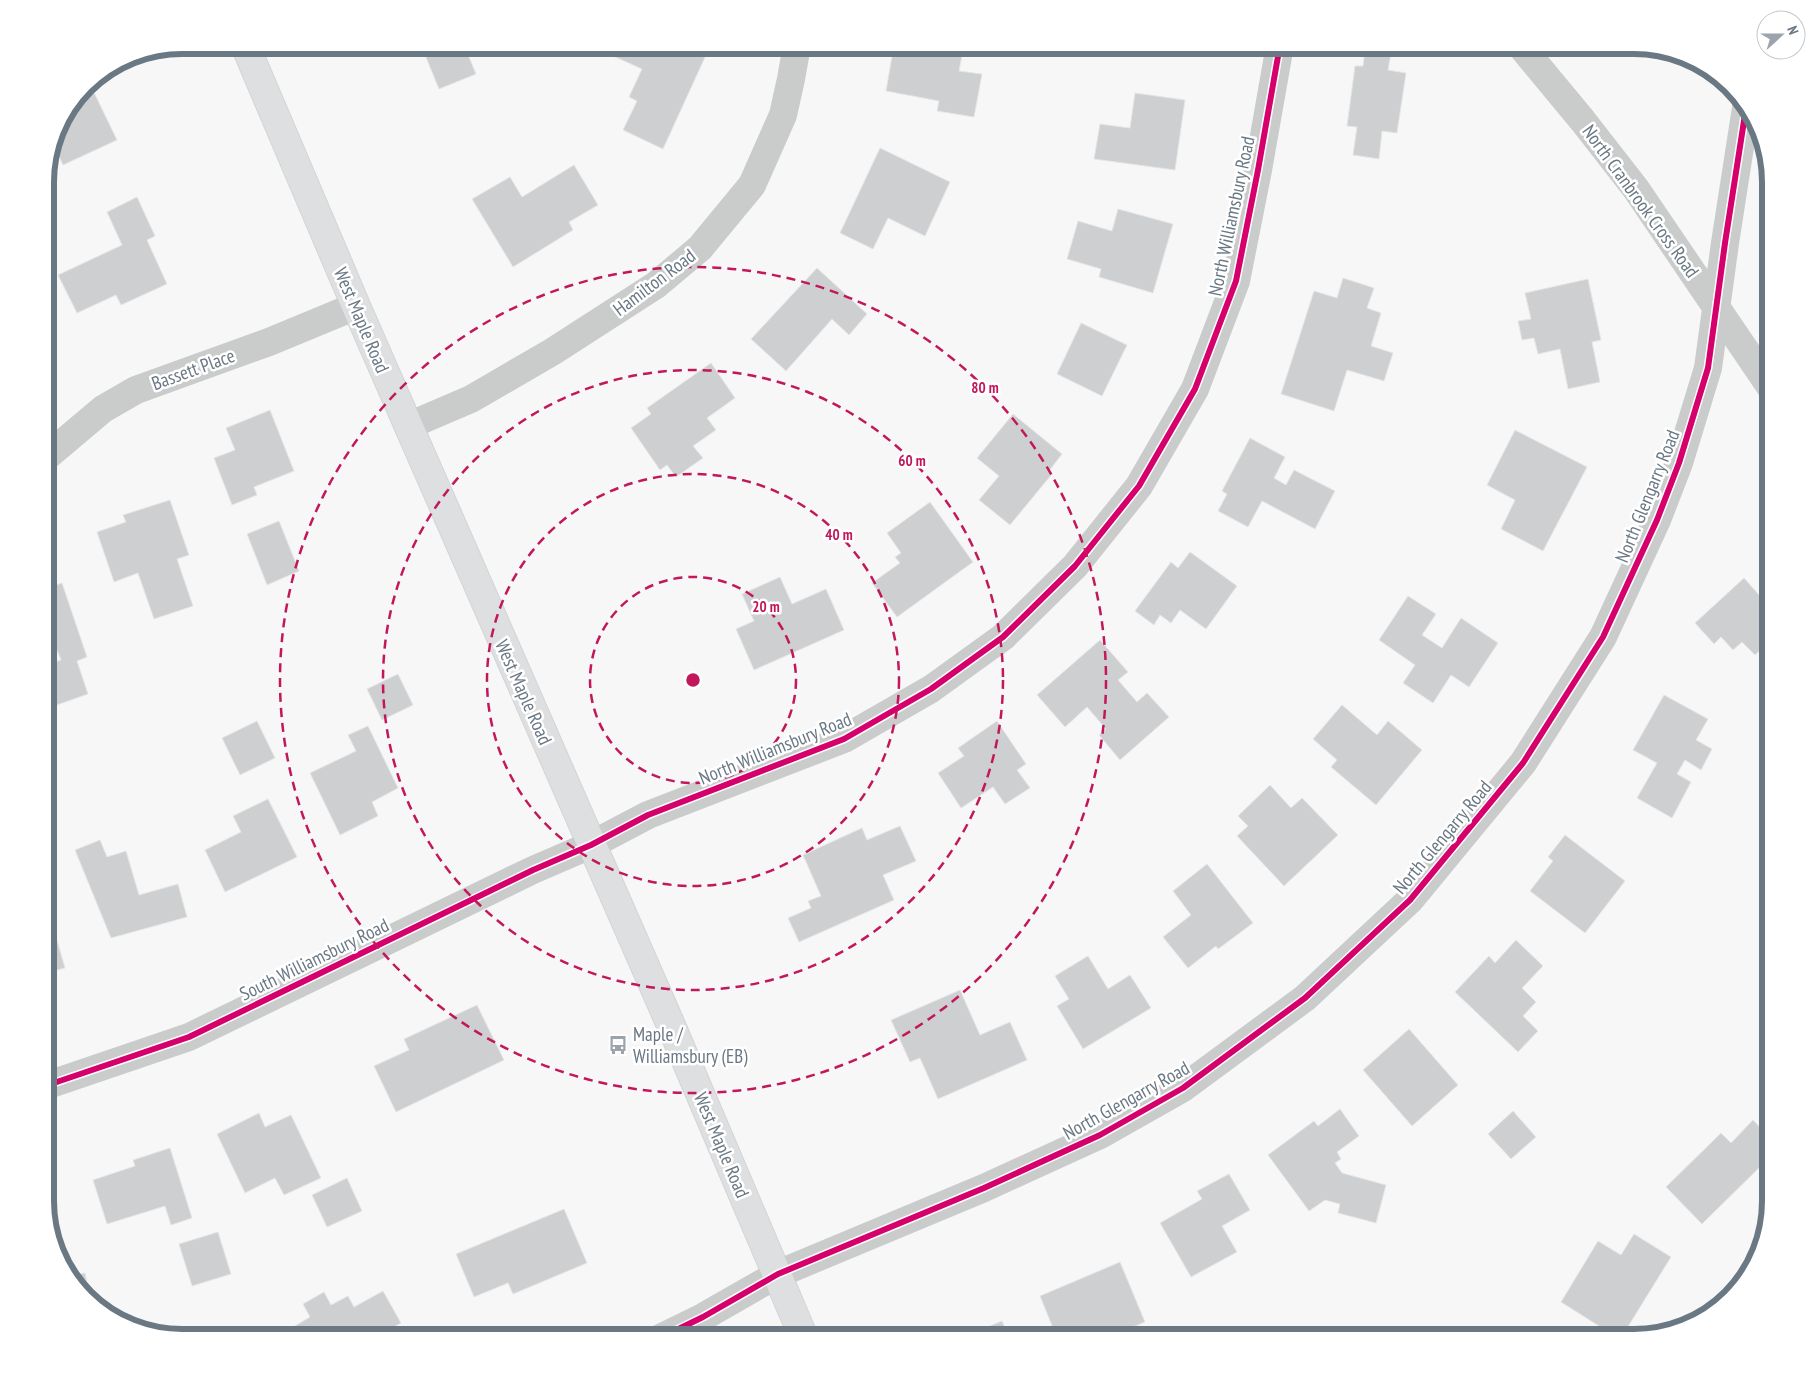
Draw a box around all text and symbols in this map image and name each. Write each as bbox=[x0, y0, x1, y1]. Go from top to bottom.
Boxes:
north arrow bbox=[1756, 10, 1806, 60]
text: N bbox=[1783, 24, 1803, 37]
street label: North Cranbrook Cross Road bbox=[1577, 120, 1705, 282]
street label: North Williamsbury Road bbox=[1202, 134, 1260, 298]
street label: Hamilton Road bbox=[608, 243, 700, 321]
street label: West Maple Road bbox=[329, 264, 395, 376]
street label: Bassett Place bbox=[148, 343, 238, 395]
text: 80 m bbox=[971, 378, 999, 397]
street label: North Glengarry Road bbox=[1609, 426, 1685, 566]
text: 60 m bbox=[898, 451, 926, 470]
text: 40 m bbox=[825, 525, 853, 544]
text: 20 m bbox=[752, 597, 780, 616]
street label: West Maple Road bbox=[490, 636, 558, 748]
centre of rings bbox=[684, 671, 702, 689]
street label: North Williamsbury Road bbox=[695, 706, 855, 790]
street label: North Glengarry Road bbox=[1388, 775, 1496, 899]
street label: South Williamsbury Road bbox=[236, 913, 392, 1005]
place label: Maple / Williamsbury (EB) bbox=[633, 1022, 748, 1068]
bus stop icon: Maple / Williamsbury (EB) bbox=[607, 1034, 629, 1056]
street label: North Glengarry Road bbox=[1059, 1055, 1193, 1145]
street label: West Maple Road bbox=[689, 1089, 755, 1201]

